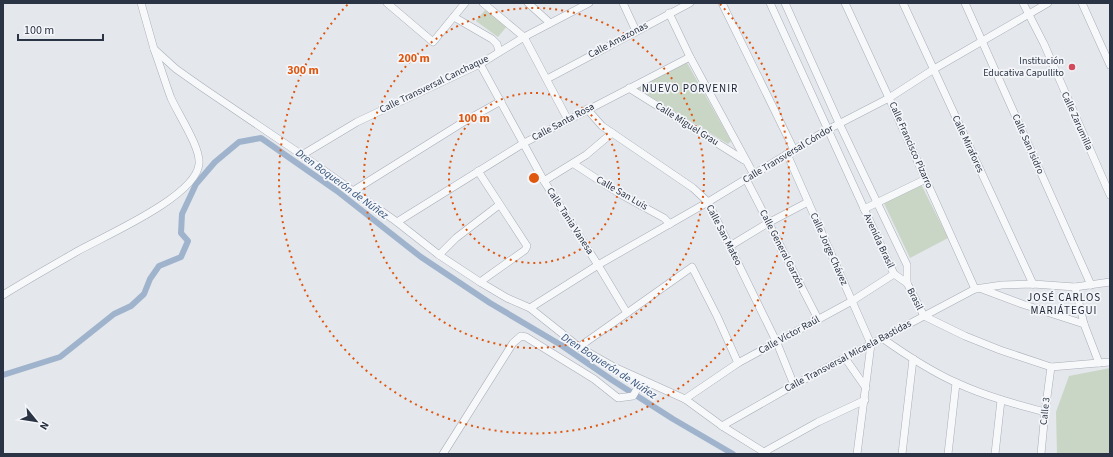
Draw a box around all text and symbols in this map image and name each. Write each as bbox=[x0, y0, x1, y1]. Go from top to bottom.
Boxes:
scale bar bbox=[18, 16, 103, 42]
street label: Calle Amazonas bbox=[586, 18, 650, 62]
text: 100 m bbox=[24, 22, 54, 39]
text: 200 m bbox=[398, 50, 430, 67]
street label: Calle Transversal Canchaque bbox=[377, 51, 491, 117]
place label: Institución Educativa Capullito bbox=[983, 54, 1064, 80]
text: 300 m bbox=[287, 62, 319, 79]
marker: Institución Educativa Capullito bbox=[1067, 62, 1077, 72]
district label: NUEVO PORVENIR bbox=[642, 81, 738, 96]
street label: Calle Zarumilla bbox=[1058, 89, 1096, 153]
street label: Calle Miguel Grau bbox=[653, 99, 721, 149]
street label: Calle Francisco Pizarro bbox=[886, 99, 936, 191]
street label: Calle Santa Rosa bbox=[529, 100, 597, 144]
text: 100 m bbox=[458, 110, 490, 127]
street label: Calle San Isidro bbox=[1009, 112, 1047, 176]
street label: Calle Mirafores bbox=[949, 113, 987, 175]
street label: Calle Transversal Cóndor bbox=[740, 121, 836, 187]
water label: Dren Boquerón de Núñez bbox=[293, 145, 392, 223]
centre of rings bbox=[527, 171, 541, 185]
street label: Calle San Luis bbox=[594, 173, 650, 213]
street label: Calle Tania Vanesa bbox=[543, 185, 597, 257]
street label: Calle San Mateo bbox=[703, 202, 745, 268]
street label: Calle General Garzón bbox=[756, 207, 808, 291]
street label: Calle Jorge Chávez bbox=[807, 210, 851, 288]
street label: Avenida Brasil bbox=[860, 211, 898, 271]
street label: Brasil bbox=[903, 285, 927, 313]
district label: JOSÉ CARLOS MARIÁTEGUI bbox=[1027, 290, 1101, 318]
street label: Calle Víctor Raúl bbox=[756, 312, 822, 358]
street label: Calle Transversal Micaela Bastidas bbox=[782, 317, 914, 395]
water label: Dren Boquerón de Núñez bbox=[558, 329, 660, 403]
street label: Calle 3 bbox=[1037, 396, 1053, 426]
north arrow bbox=[16, 401, 56, 441]
text: N bbox=[36, 419, 53, 433]

